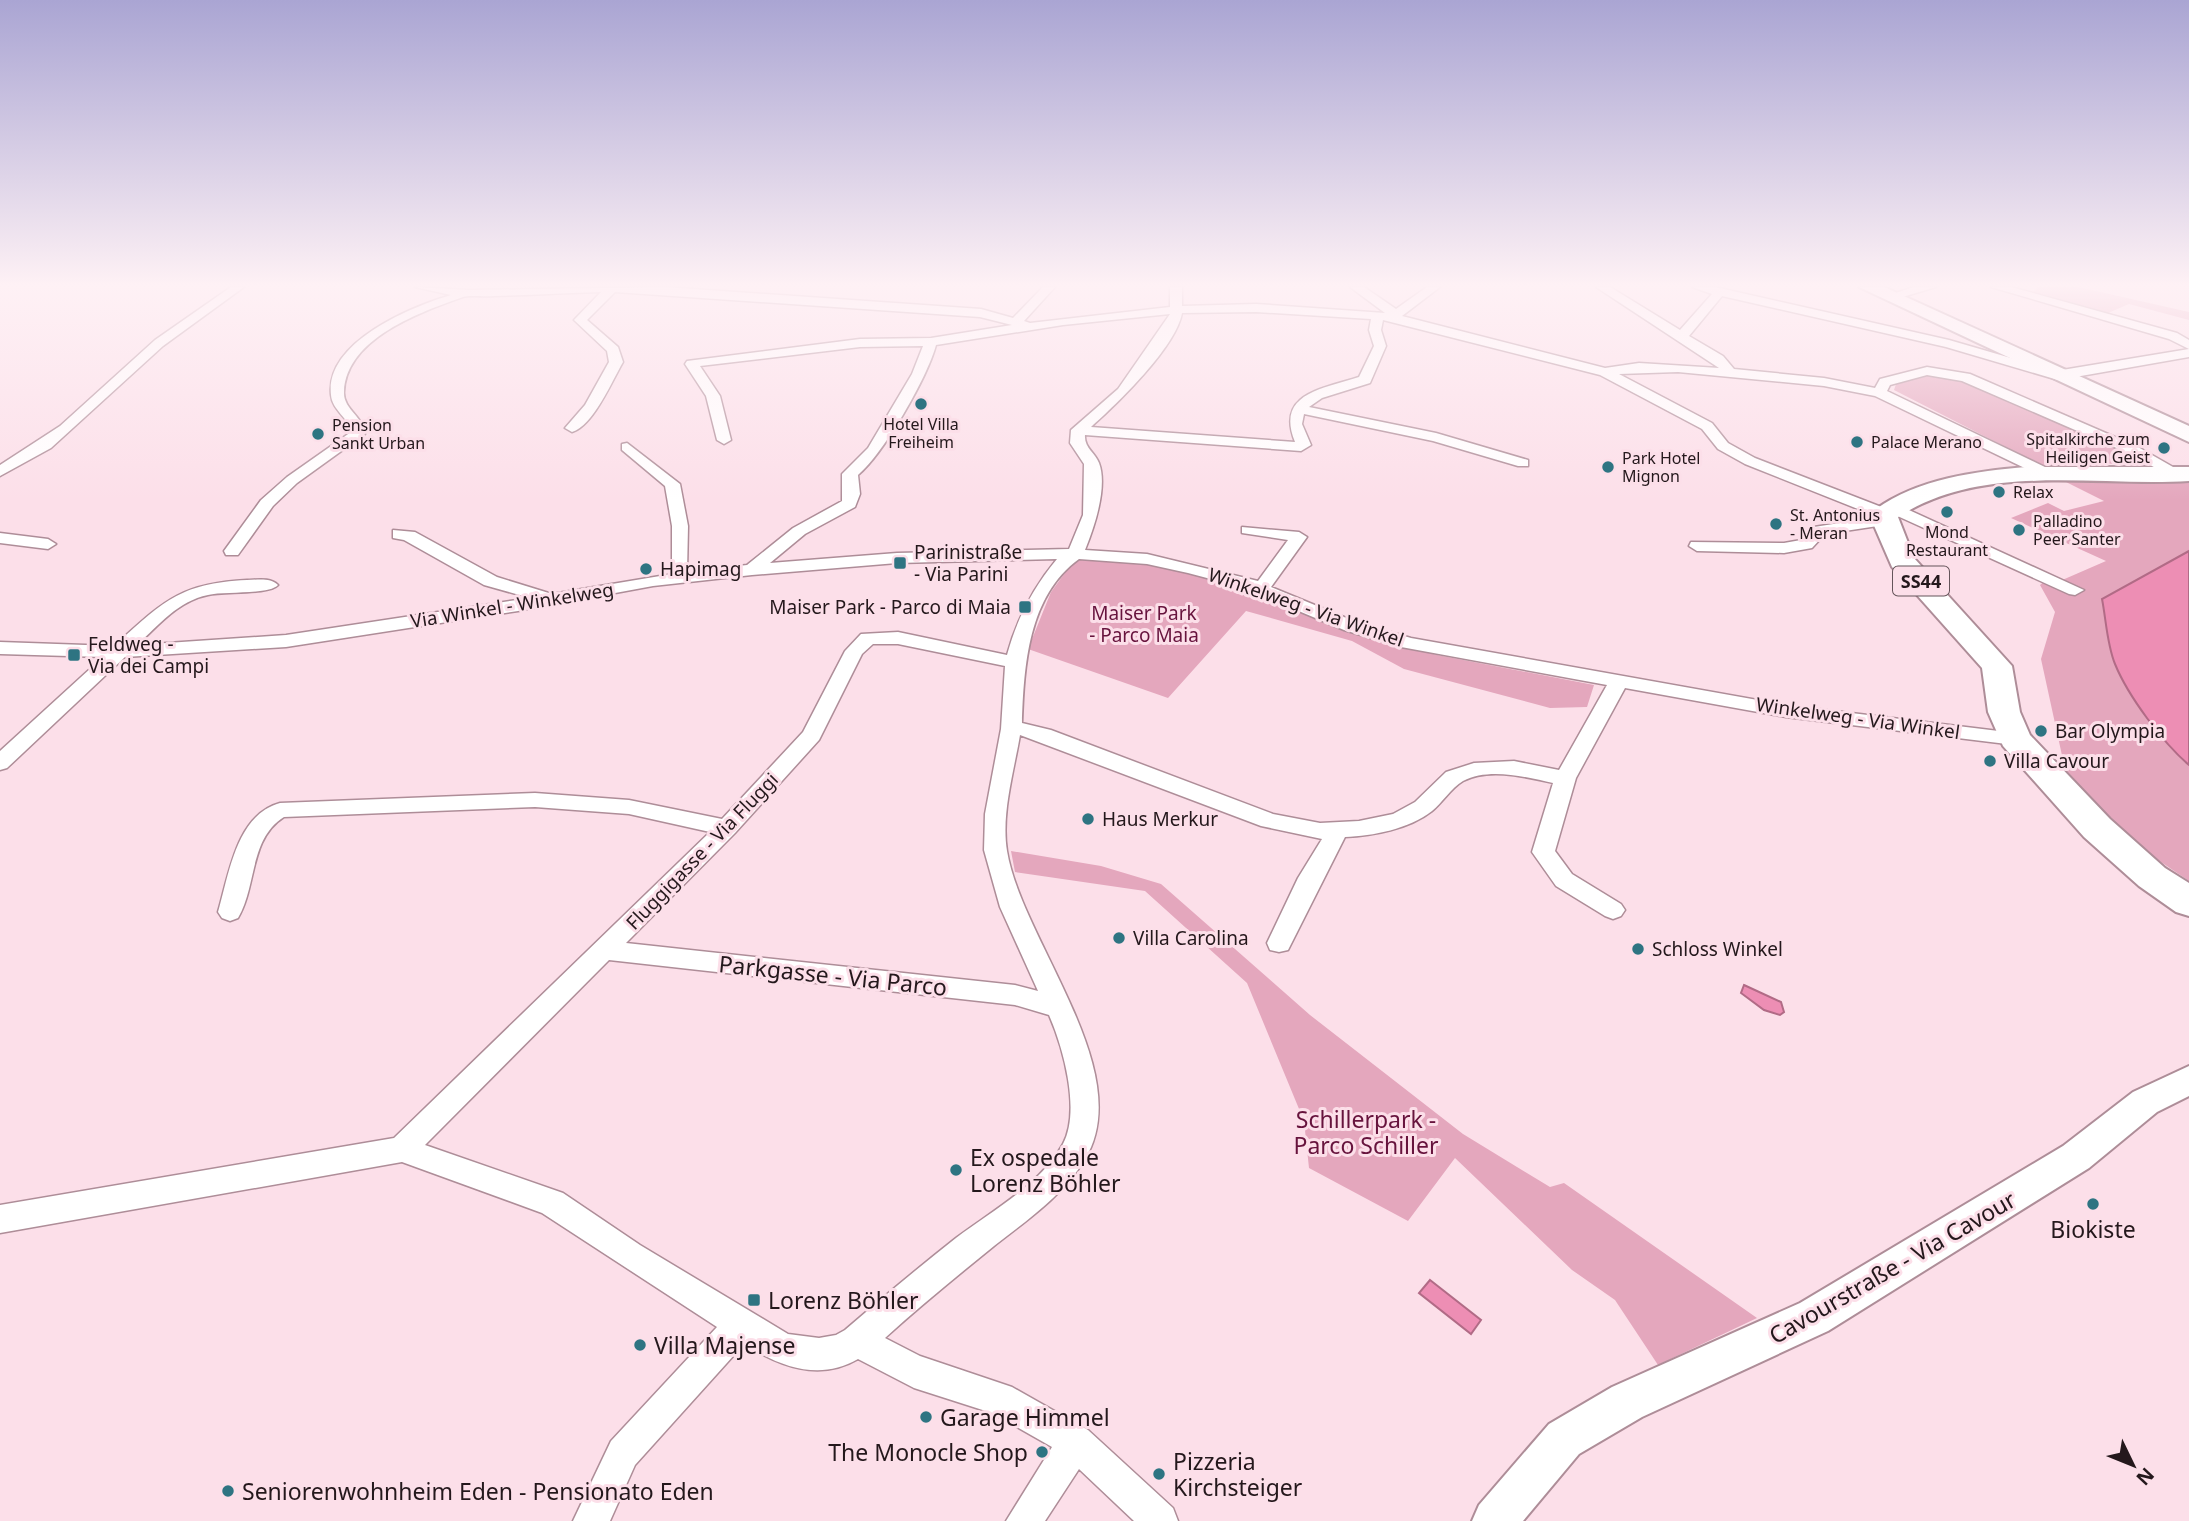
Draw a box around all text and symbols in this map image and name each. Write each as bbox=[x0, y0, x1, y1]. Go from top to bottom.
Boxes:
marker: Hotel Villa Freiheim bbox=[913, 396, 929, 412]
place label: Hotel Villa Freiheim bbox=[883, 413, 959, 453]
place label: Pension Sankt Urban bbox=[332, 414, 425, 454]
marker: Pension Sankt Urban bbox=[310, 426, 326, 442]
place label: Spitalkirche zum Heiligen Geist bbox=[2026, 428, 2150, 468]
place label: Palace Merano bbox=[1871, 431, 1982, 453]
marker: Palace Merano bbox=[1849, 434, 1865, 450]
marker: Spitalkirche zum Heiligen Geist bbox=[2156, 440, 2172, 456]
place label: Park Hotel Mignon bbox=[1622, 447, 1700, 487]
marker: Park Hotel Mignon bbox=[1600, 459, 1616, 475]
place label: Relax bbox=[2013, 481, 2054, 503]
marker: Relax bbox=[1991, 484, 2007, 500]
place label: St. Antonius - Meran bbox=[1790, 504, 1880, 544]
marker: Mond Restaurant bbox=[1939, 504, 1955, 520]
place label: Palladino Peer Santer bbox=[2033, 510, 2121, 550]
marker: St. Antonius - Meran bbox=[1768, 516, 1784, 532]
place label: Mond Restaurant bbox=[1906, 521, 1988, 561]
marker: Palladino Peer Santer bbox=[2011, 522, 2027, 538]
place label: Parinistraße - Via Parini bbox=[914, 539, 1022, 587]
marker: Parinistraße - Via Parini bbox=[892, 555, 908, 571]
place label: Hapimag bbox=[660, 556, 741, 582]
marker: Hapimag bbox=[638, 561, 654, 577]
street label: Winkelweg - Via Winkel bbox=[1205, 561, 1407, 653]
road number: SS44 bbox=[1893, 566, 1949, 596]
street label: Via Winkel - Winkelweg bbox=[409, 576, 615, 634]
place label: Maiser Park - Parco di Maia bbox=[769, 594, 1011, 620]
marker: Maiser Park - Parco di Maia bbox=[1017, 599, 1033, 615]
park label: Maiser Park - Parco Maia bbox=[1089, 600, 1199, 648]
place label: Feldweg - Via dei Campi bbox=[88, 631, 209, 679]
marker: Feldweg - Via dei Campi bbox=[66, 647, 82, 663]
street label: Winkelweg - Via Winkel bbox=[1754, 691, 1962, 745]
place label: Bar Olympia bbox=[2055, 718, 2165, 744]
marker: Bar Olympia bbox=[2033, 723, 2049, 739]
place label: Villa Cavour bbox=[2004, 748, 2109, 774]
marker: Villa Cavour bbox=[1982, 753, 1998, 769]
street label: Fluggigasse - Via Fluggi bbox=[620, 767, 784, 935]
place label: Haus Merkur bbox=[1102, 806, 1218, 832]
marker: Haus Merkur bbox=[1080, 811, 1096, 827]
place label: Villa Carolina bbox=[1133, 925, 1249, 951]
marker: Villa Carolina bbox=[1111, 930, 1127, 946]
place label: Schloss Winkel bbox=[1652, 936, 1783, 962]
marker: Schloss Winkel bbox=[1630, 941, 1646, 957]
street label: Parkgasse - Via Parco bbox=[717, 947, 949, 1003]
park label: Schillerpark - Parco Schiller bbox=[1294, 1103, 1439, 1161]
place label: Ex ospedale Lorenz Böhler bbox=[970, 1141, 1121, 1199]
marker: Ex ospedale Lorenz Böhler bbox=[948, 1162, 964, 1178]
street label: Cavourstraße - Via Cavour bbox=[1763, 1183, 2022, 1351]
marker: Biokiste bbox=[2085, 1196, 2101, 1212]
place label: Biokiste bbox=[2050, 1213, 2136, 1245]
place label: Lorenz Böhler bbox=[768, 1284, 919, 1316]
marker: Lorenz Böhler bbox=[746, 1292, 762, 1308]
place label: Villa Majense bbox=[654, 1329, 795, 1361]
marker: Villa Majense bbox=[632, 1337, 648, 1353]
place label: Garage Himmel bbox=[940, 1401, 1110, 1433]
marker: Garage Himmel bbox=[918, 1409, 934, 1425]
north arrow bbox=[2098, 1430, 2168, 1500]
place label: The Monocle Shop bbox=[828, 1436, 1028, 1468]
marker: The Monocle Shop bbox=[1034, 1444, 1050, 1460]
place label: Pizzeria Kirchsteiger bbox=[1173, 1445, 1303, 1503]
text: N bbox=[2131, 1462, 2160, 1491]
marker: Pizzeria Kirchsteiger bbox=[1151, 1466, 1167, 1482]
place label: Seniorenwohnheim Eden - Pensionato Eden bbox=[242, 1475, 714, 1507]
marker: Seniorenwohnheim Eden - Pensionato Eden bbox=[220, 1483, 236, 1499]

